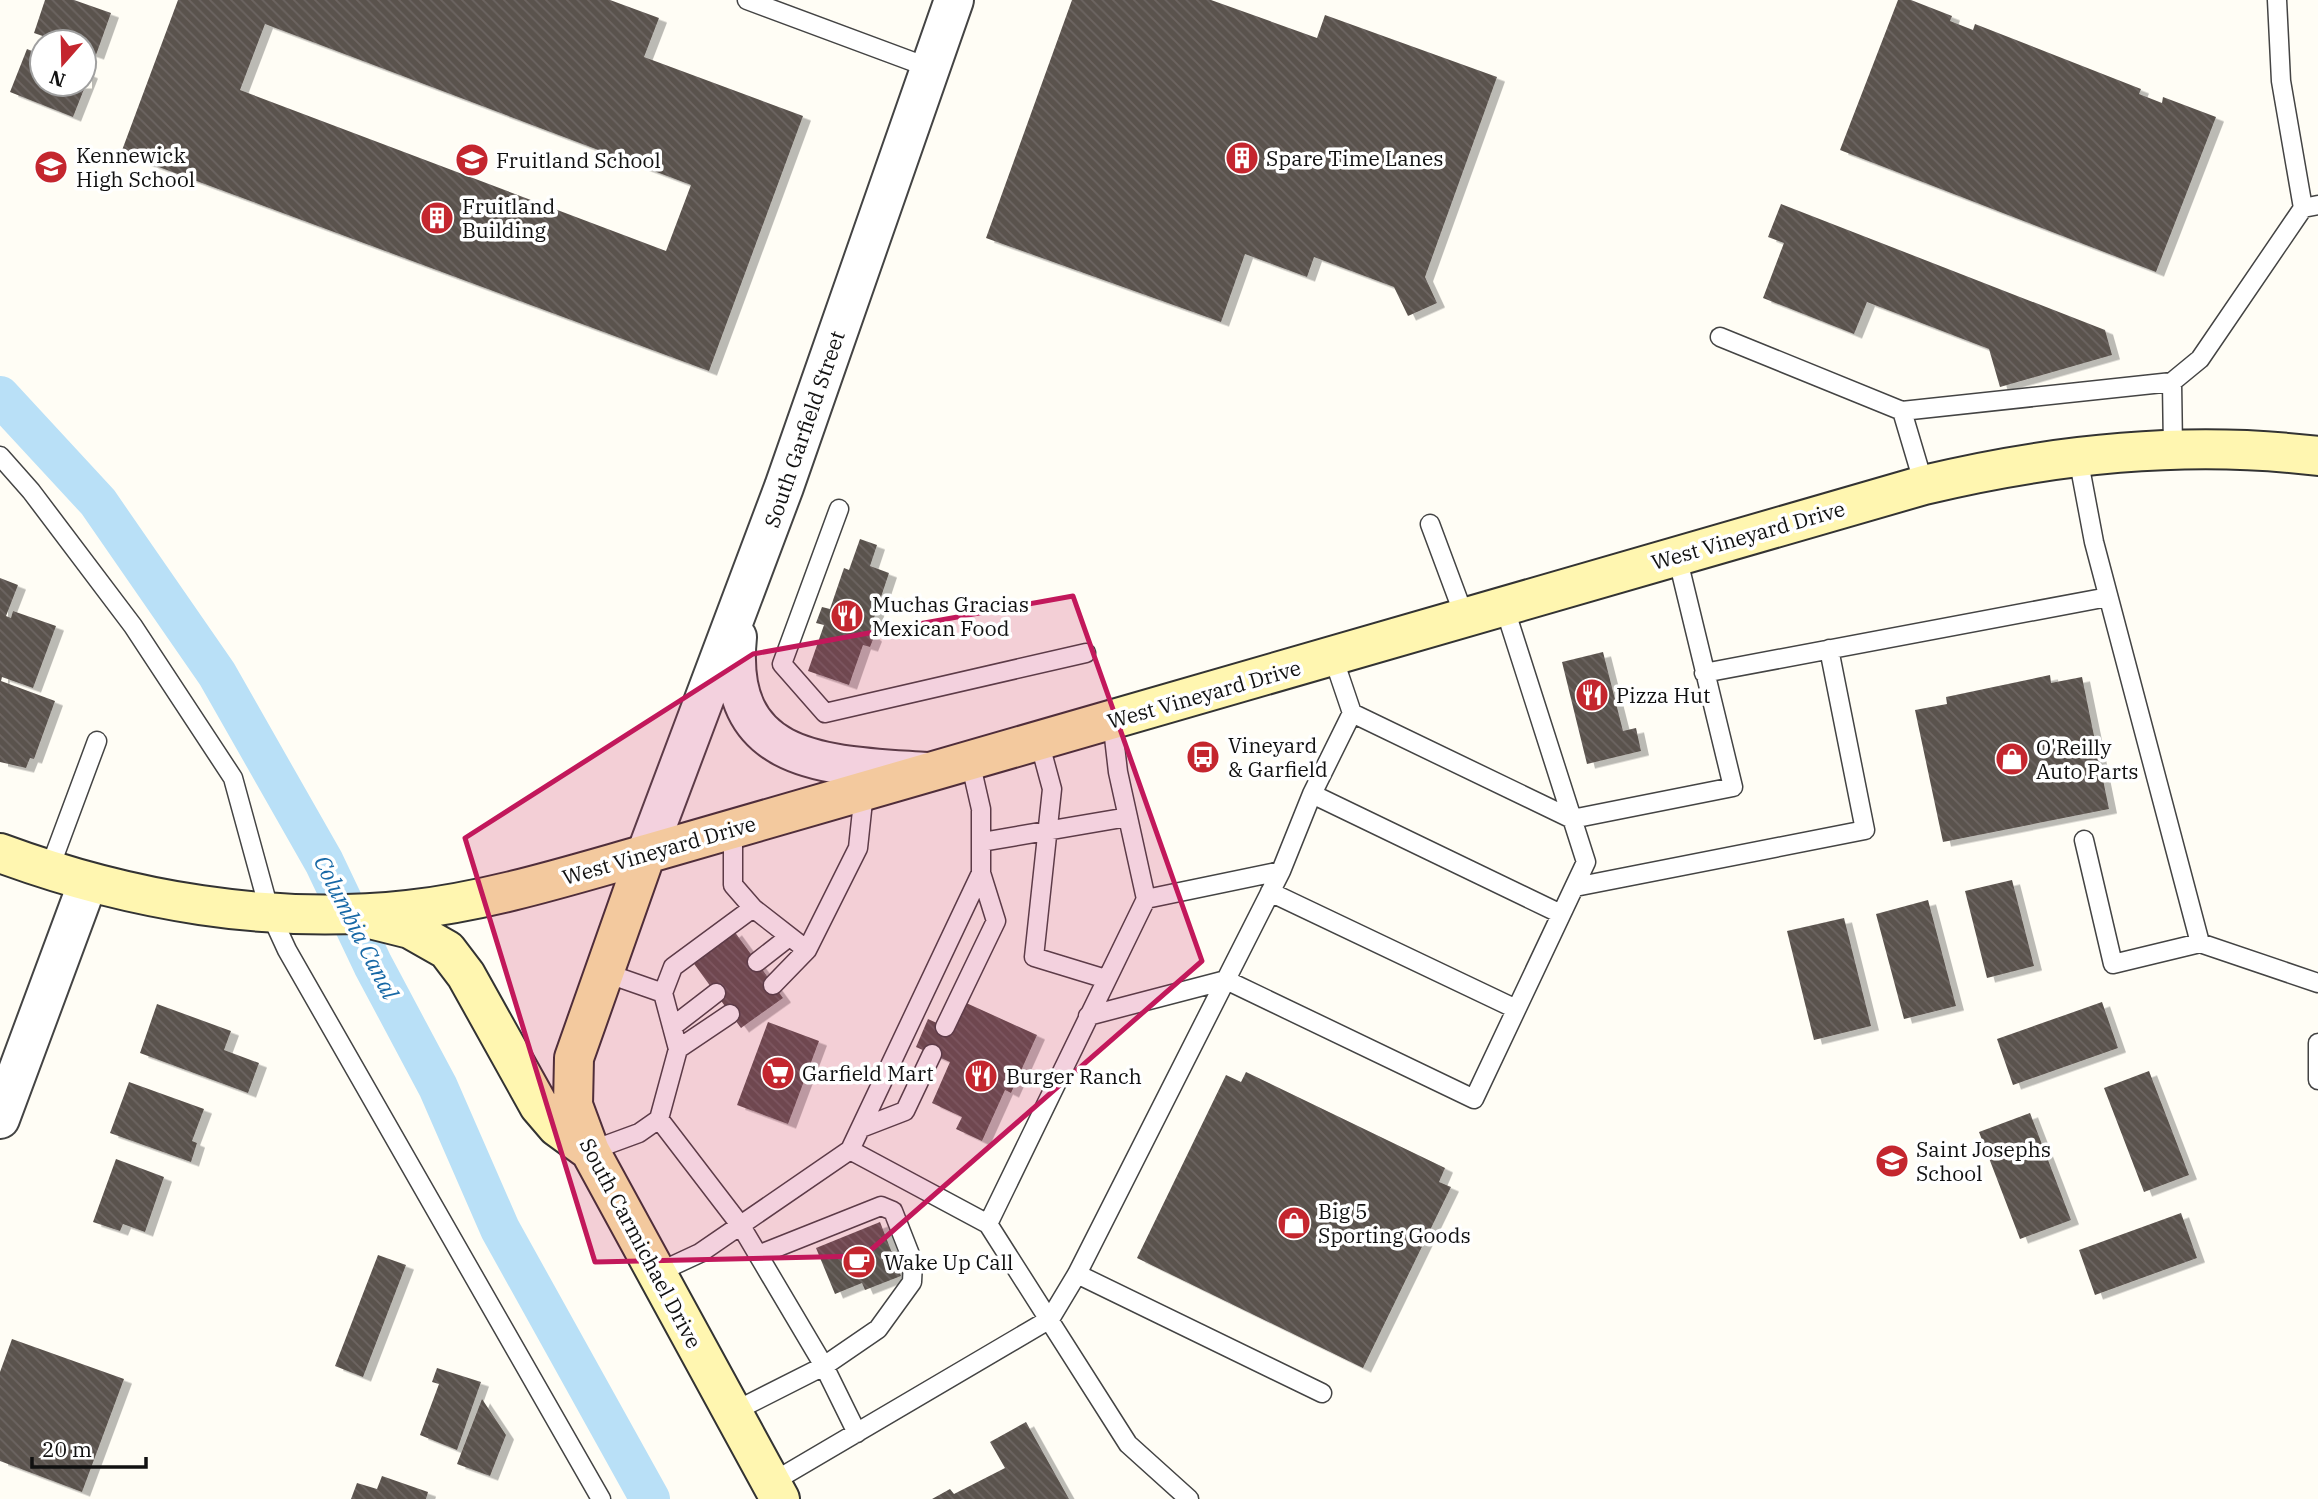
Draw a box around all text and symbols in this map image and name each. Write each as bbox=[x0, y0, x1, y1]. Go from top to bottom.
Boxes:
north arrow bbox=[28, 28, 98, 98]
text: N bbox=[46, 65, 68, 93]
building icon: Spare Time Lanes bbox=[1223, 139, 1261, 177]
place label: Kennewick High School bbox=[76, 141, 195, 193]
school or university icon: Fruitland School bbox=[453, 141, 491, 179]
place label: Spare Time Lanes bbox=[1266, 144, 1444, 172]
place label: Fruitland School bbox=[496, 146, 661, 174]
school or university icon: Kennewick High School bbox=[32, 148, 70, 186]
place label: Fruitland Building bbox=[462, 192, 556, 244]
building icon: Fruitland Building bbox=[418, 199, 456, 237]
street label: South Garfield Street bbox=[757, 327, 851, 531]
street label: West Vineyard Drive bbox=[1648, 494, 1848, 576]
place label: Muchas Gracias Mexican Food bbox=[872, 590, 1029, 642]
restaurant icon: Muchas Gracias Mexican Food bbox=[828, 597, 866, 635]
street label: West Vineyard Drive bbox=[1104, 653, 1304, 735]
restaurant icon: Pizza Hut bbox=[1573, 676, 1611, 714]
place label: Pizza Hut bbox=[1616, 681, 1710, 709]
place label: Vineyard & Garfield bbox=[1228, 731, 1328, 783]
place label: O'Reilly Auto Parts bbox=[2036, 733, 2139, 785]
bus stop icon: Vineyard & Garfield bbox=[1184, 738, 1222, 776]
shop icon: O'Reilly Auto Parts bbox=[1993, 740, 2031, 778]
street label: West Vineyard Drive bbox=[559, 809, 759, 891]
water label: Columbia Canal bbox=[308, 850, 406, 1005]
supermarket icon: Garfield Mart bbox=[759, 1054, 797, 1092]
restaurant icon: Burger Ranch bbox=[962, 1057, 1000, 1095]
place label: Garfield Mart bbox=[802, 1059, 934, 1087]
place label: Burger Ranch bbox=[1006, 1062, 1142, 1090]
street label: South Carmichael Drive bbox=[574, 1133, 708, 1353]
place label: Saint Josephs School bbox=[1916, 1135, 2051, 1187]
school or university icon: Saint Josephs School bbox=[1873, 1142, 1911, 1180]
place label: Big 5 Sporting Goods bbox=[1318, 1197, 1471, 1249]
shop icon: Big 5 Sporting Goods bbox=[1275, 1204, 1313, 1242]
cafe icon: Wake Up Call bbox=[840, 1243, 878, 1281]
place label: Wake Up Call bbox=[884, 1248, 1013, 1276]
scale bar bbox=[32, 1426, 145, 1470]
text: 20 m bbox=[42, 1435, 92, 1463]

